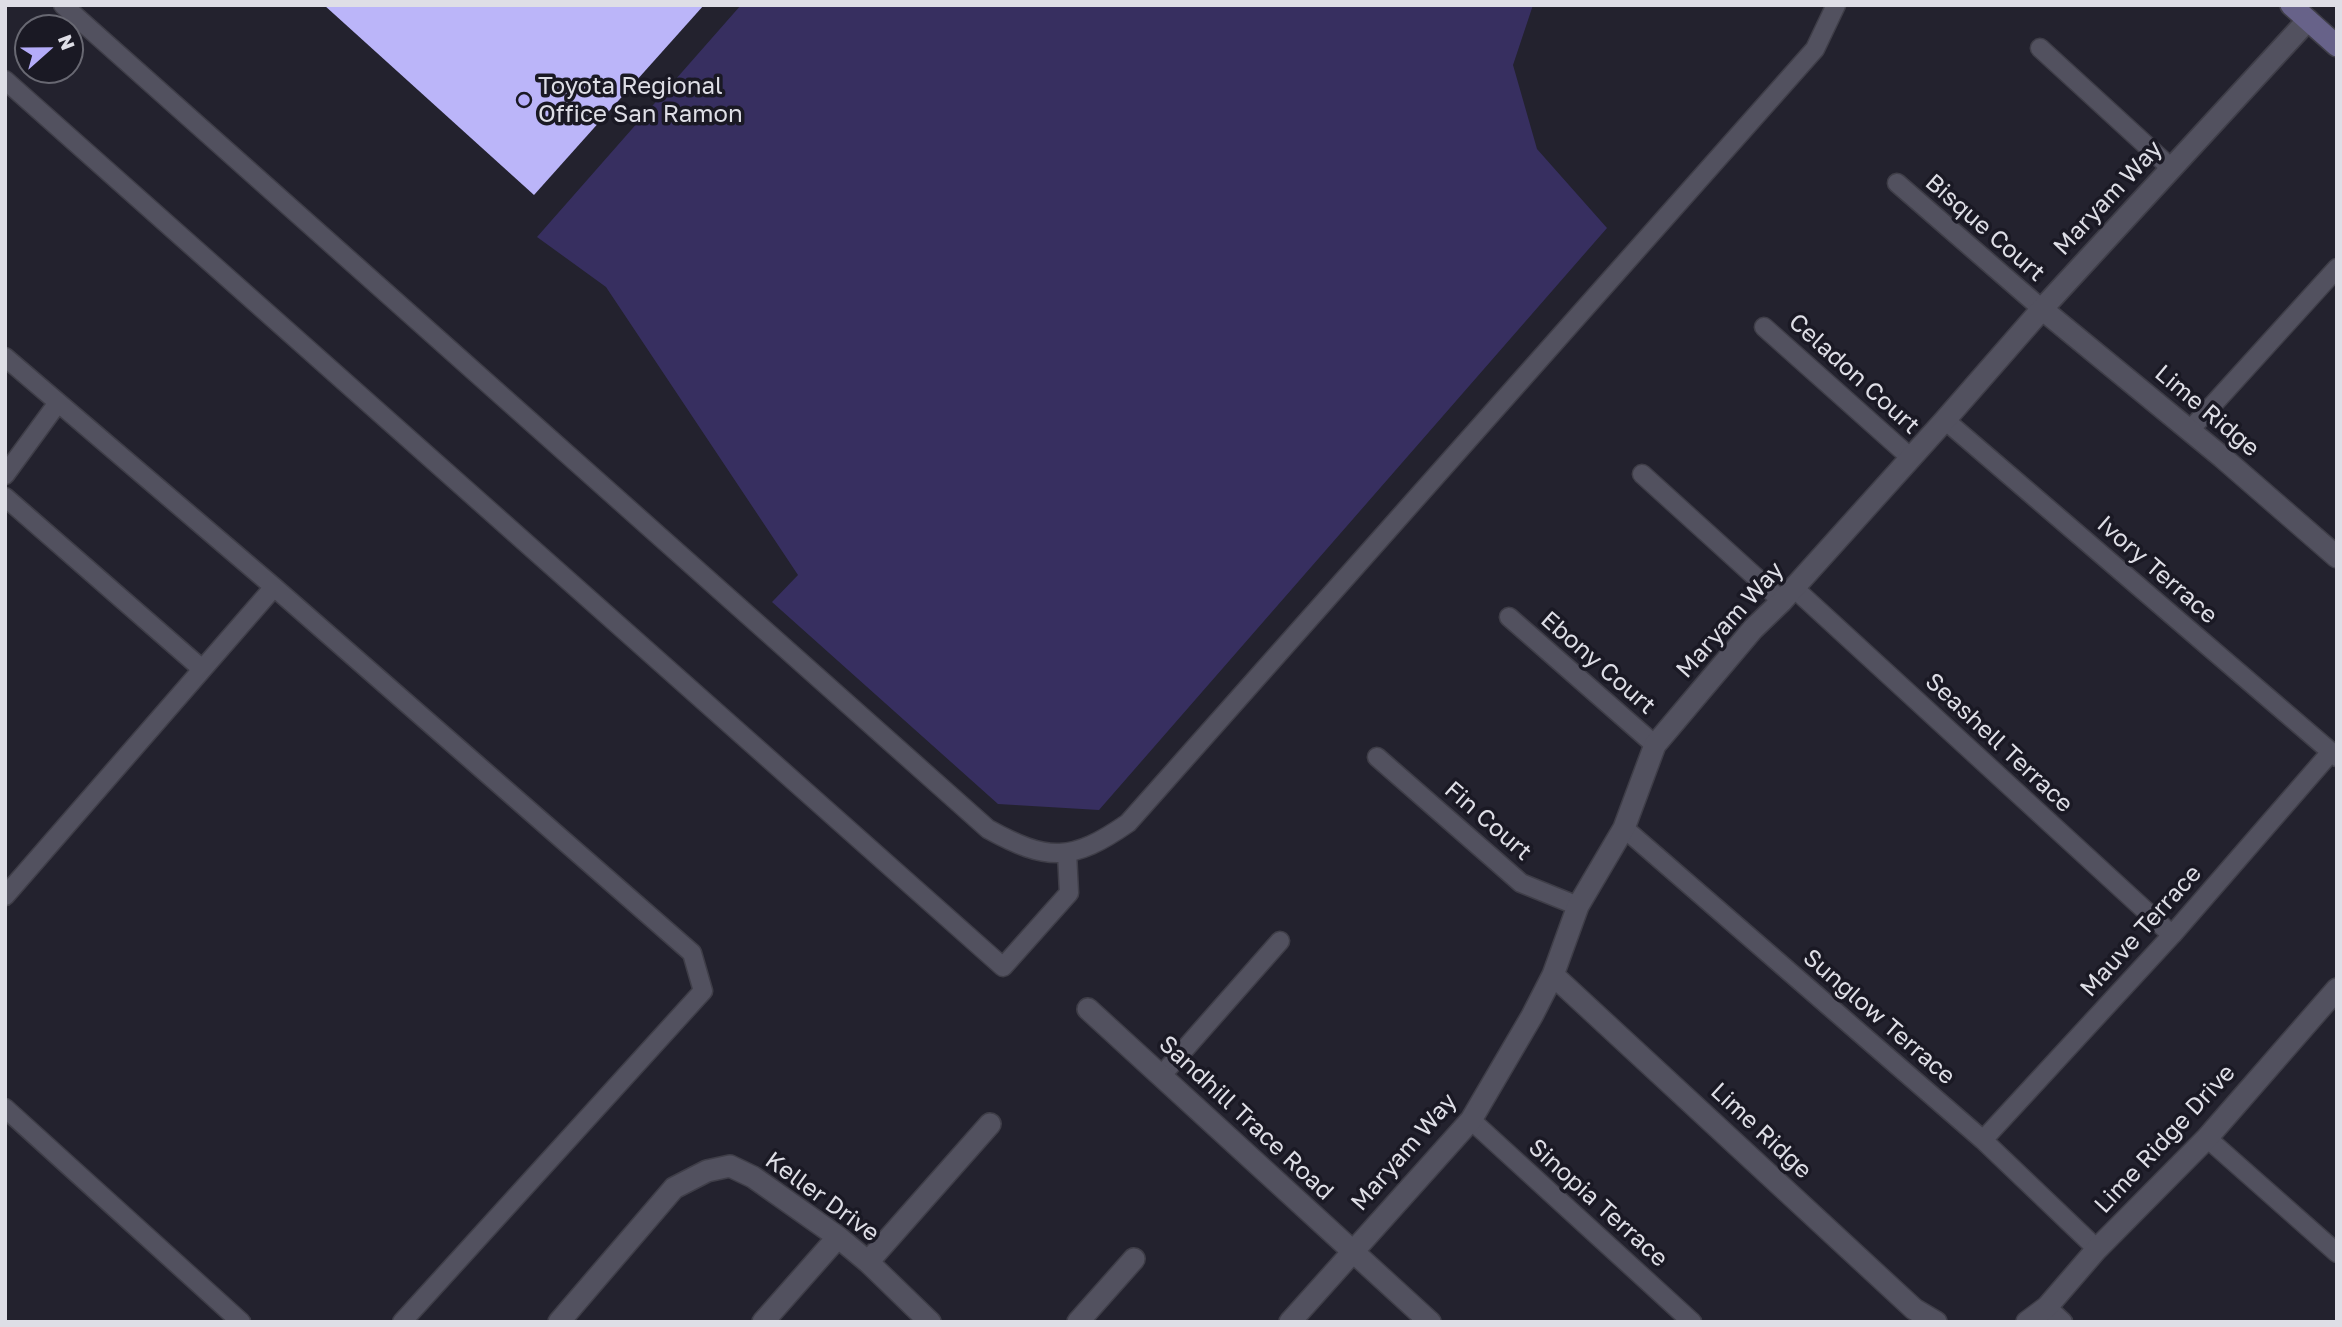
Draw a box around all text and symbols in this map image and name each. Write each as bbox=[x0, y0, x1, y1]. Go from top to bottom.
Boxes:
north arrow bbox=[14, 14, 84, 84]
text: N bbox=[54, 31, 81, 53]
place label: Toyota Regional Office San Ramon bbox=[538, 72, 743, 128]
marker: Toyota Regional Office San Ramon bbox=[516, 92, 532, 108]
street label: Maryam Way bbox=[2048, 135, 2168, 261]
street label: Bisque Court bbox=[1919, 168, 2051, 288]
street label: Celadon Court bbox=[1783, 308, 1925, 440]
street label: Lime Ridge bbox=[2149, 359, 2265, 463]
street label: Ivory Terrace bbox=[2091, 510, 2223, 630]
street label: Maryam Way bbox=[1670, 556, 1790, 684]
street label: Ebony Court bbox=[1535, 605, 1661, 721]
street label: Seashell Terrace bbox=[1919, 667, 2079, 819]
street label: Fin Court bbox=[1438, 775, 1538, 867]
street label: Mauve Terrace bbox=[2074, 859, 2208, 1003]
street label: Sunglow Terrace bbox=[1797, 943, 1961, 1091]
street label: Sandhill Trace Road bbox=[1153, 1030, 1339, 1206]
street label: Lime Ridge Drive bbox=[2089, 1059, 2241, 1219]
street label: Lime Ridge bbox=[1705, 1077, 1817, 1185]
street label: Maryam Way bbox=[1345, 1087, 1463, 1217]
street label: Sinopia Terrace bbox=[1522, 1133, 1674, 1273]
street label: Keller Drive bbox=[759, 1146, 885, 1248]

